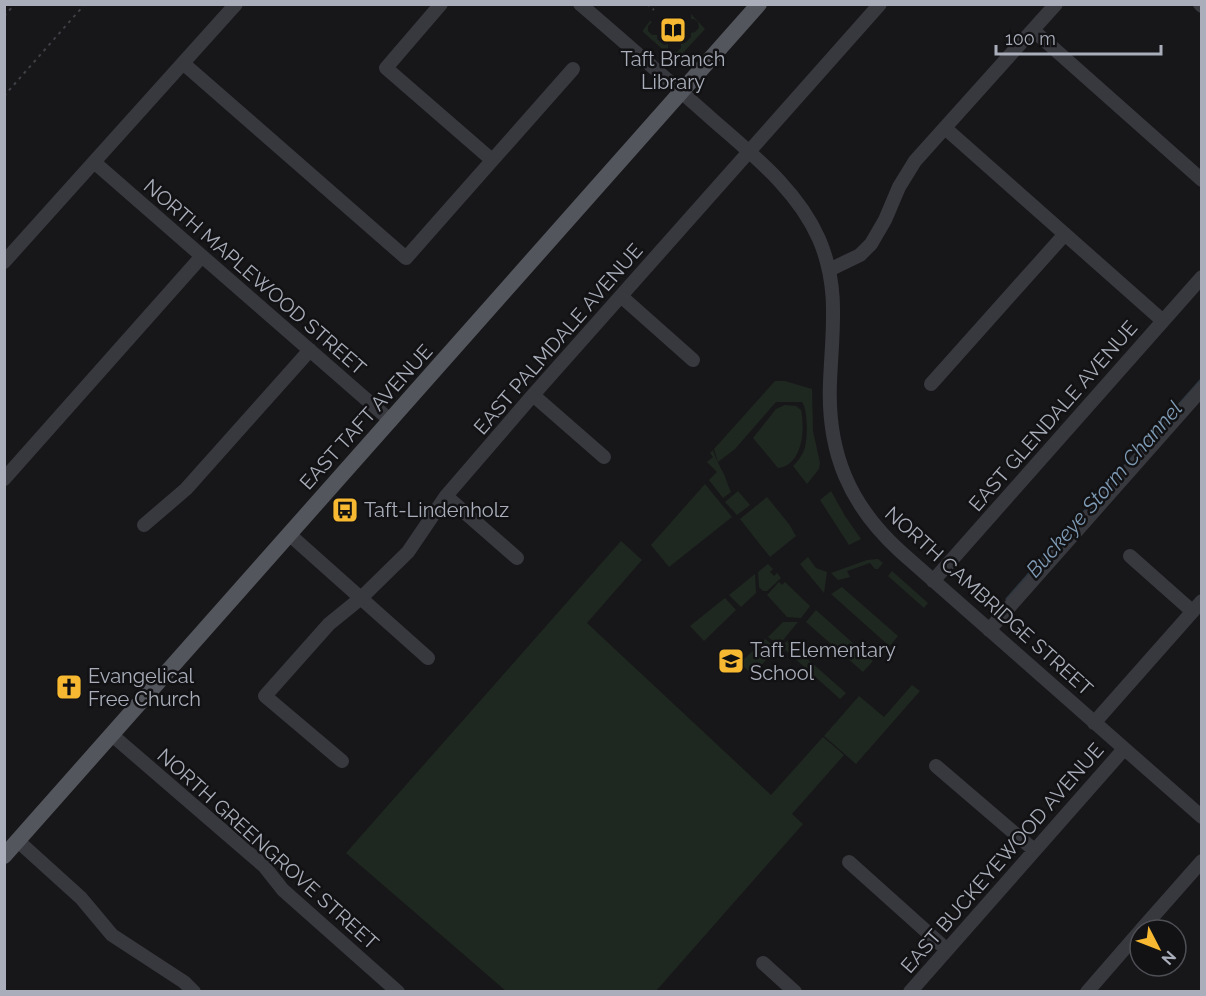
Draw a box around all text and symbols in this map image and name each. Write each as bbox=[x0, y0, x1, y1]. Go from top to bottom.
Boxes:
library icon: Taft Branch Library bbox=[658, 15, 688, 45]
scale bar bbox=[996, 18, 1161, 56]
text: 100 m bbox=[1005, 28, 1056, 49]
place label: Taft Branch Library bbox=[621, 47, 725, 94]
street label: NORTH MAPLEWOOD STREET bbox=[139, 174, 371, 380]
street label: EAST PALMDALE AVENUE bbox=[469, 239, 647, 439]
street label: EAST GLENDALE AVENUE bbox=[964, 316, 1142, 516]
street label: EAST TAFT AVENUE bbox=[295, 340, 437, 494]
water label: Buckeye Storm Channel bbox=[1021, 396, 1187, 582]
bus stop icon: Taft-Lindenholz bbox=[330, 495, 360, 525]
place label: Taft-Lindenholz bbox=[364, 498, 509, 522]
street label: NORTH CAMBRIDGE STREET bbox=[880, 501, 1098, 701]
place label: Taft Elementary School bbox=[750, 638, 896, 685]
school or university icon: Taft Elementary School bbox=[716, 646, 746, 676]
place label: Evangelical Free Church bbox=[88, 664, 201, 711]
church icon: Evangelical Free Church bbox=[54, 672, 84, 702]
street label: EAST BUCKEYEWOOD AVENUE bbox=[896, 738, 1108, 978]
street label: NORTH GREENGROVE STREET bbox=[152, 743, 384, 955]
north arrow bbox=[1128, 918, 1188, 978]
text: N bbox=[1158, 947, 1180, 969]

